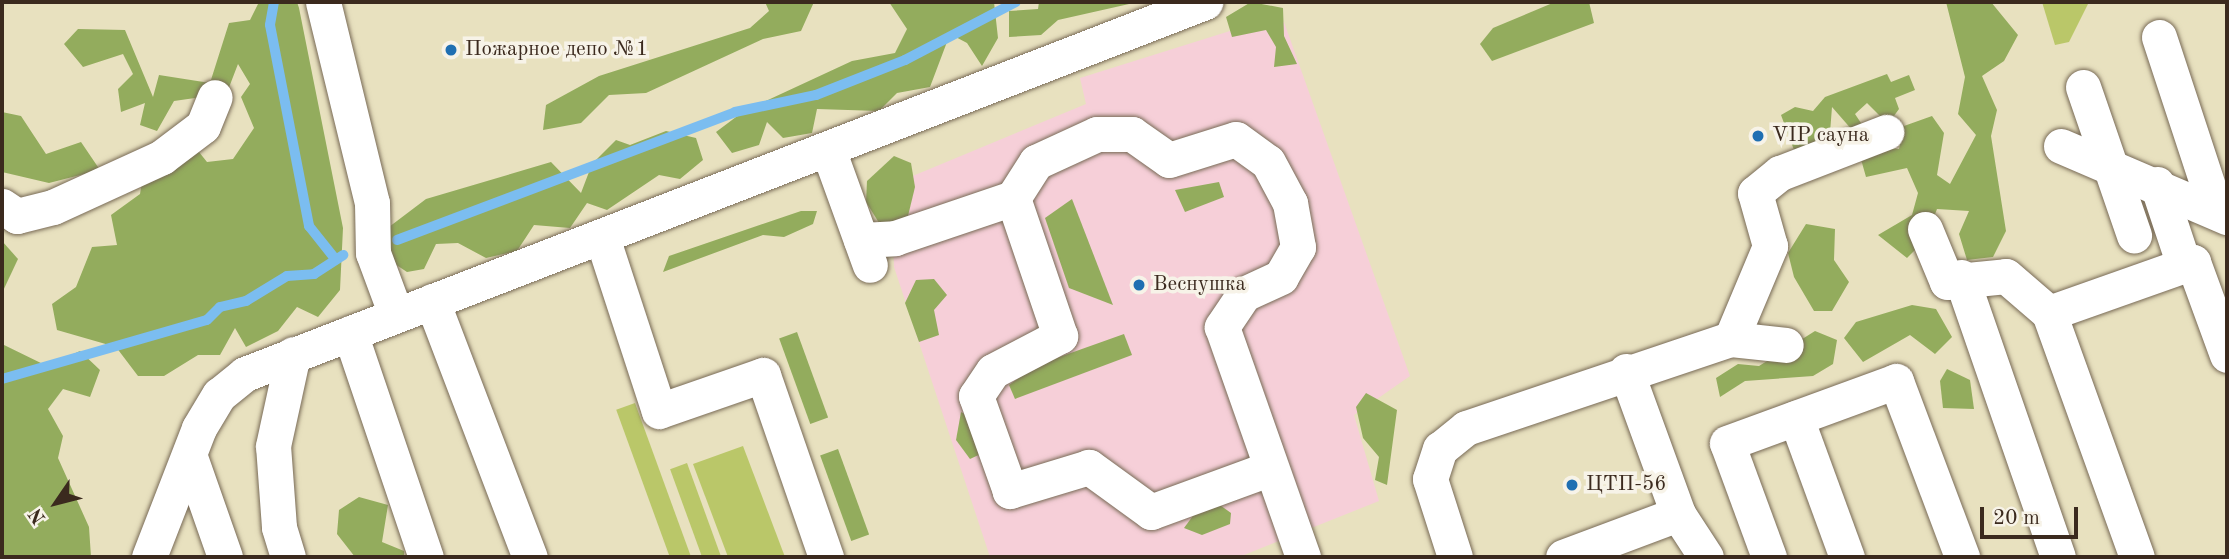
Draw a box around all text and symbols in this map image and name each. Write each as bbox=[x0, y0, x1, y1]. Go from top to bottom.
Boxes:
place label: Пожарное депо №1 bbox=[465, 37, 648, 63]
marker: Пожарное депо №1 bbox=[443, 42, 459, 58]
place label: VIP сауна bbox=[1772, 123, 1869, 149]
marker: VIP сауна bbox=[1750, 128, 1766, 144]
place label: Веснушка bbox=[1153, 272, 1246, 298]
marker: Веснушка bbox=[1131, 277, 1147, 293]
north arrow bbox=[21, 468, 91, 538]
place label: ЦТП-56 bbox=[1586, 472, 1666, 498]
marker: ЦТП-56 bbox=[1564, 477, 1580, 493]
scale bar bbox=[1984, 492, 2082, 536]
text: N bbox=[26, 504, 50, 527]
text: 20 m bbox=[1993, 508, 2040, 529]

